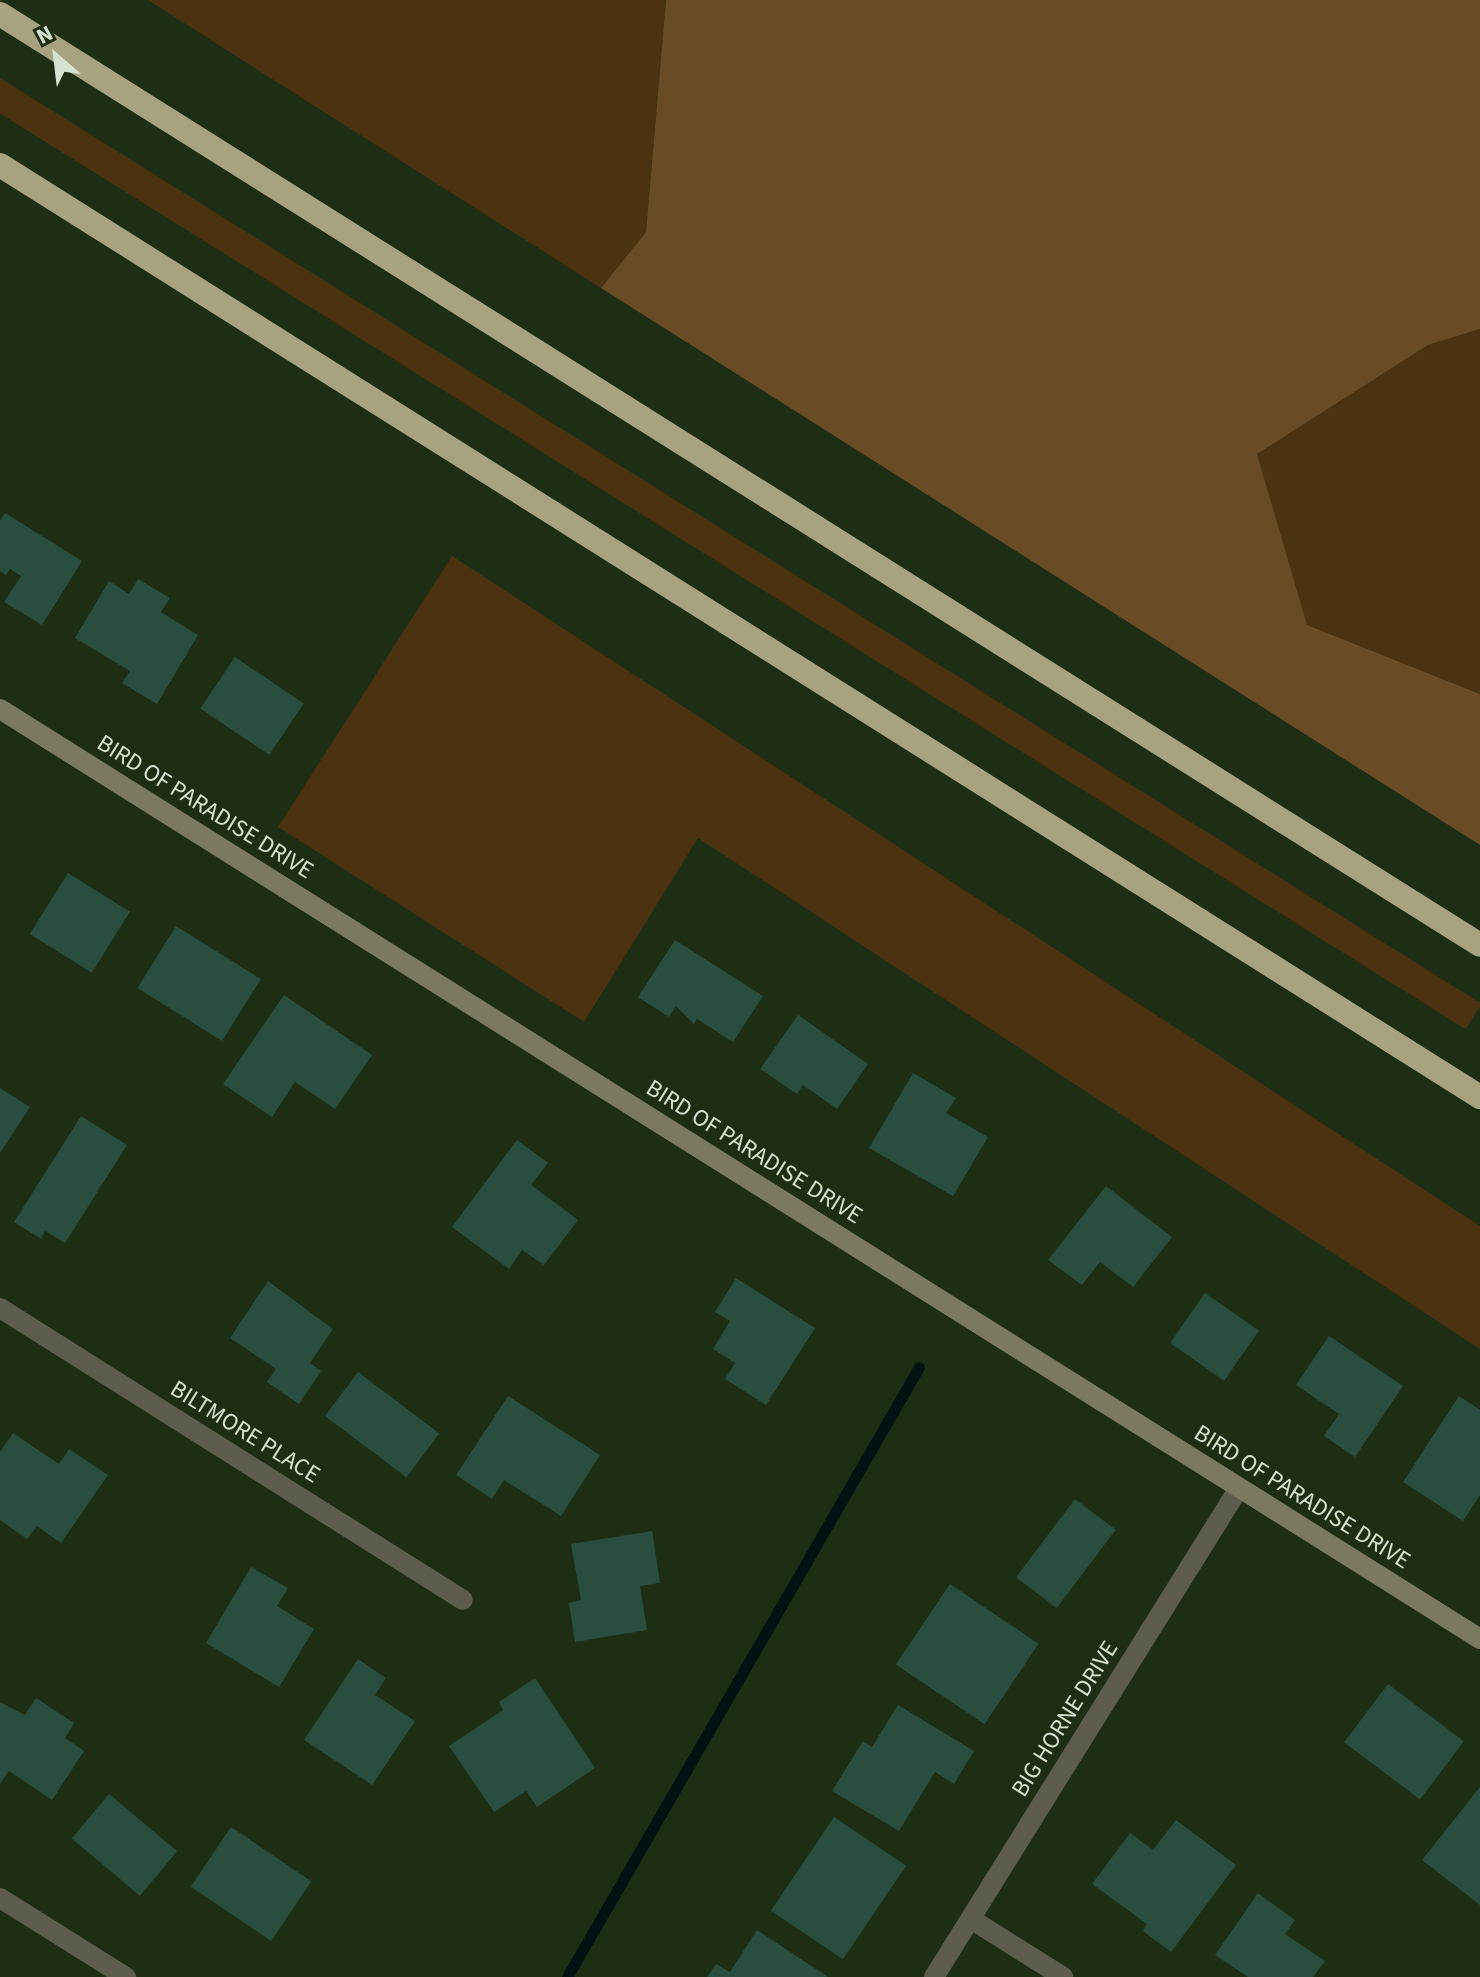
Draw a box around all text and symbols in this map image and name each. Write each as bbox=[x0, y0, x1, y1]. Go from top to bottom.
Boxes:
north arrow bbox=[16, 16, 96, 96]
text: N bbox=[31, 17, 59, 52]
street label: BIRD OF PARADISE DRIVE bbox=[92, 729, 318, 885]
street label: BIRD OF PARADISE DRIVE bbox=[641, 1074, 867, 1230]
street label: BILTMORE PLACE bbox=[165, 1374, 325, 1490]
street label: BIRD OF PARADISE DRIVE bbox=[1189, 1419, 1415, 1575]
street label: BIG HORNE DRIVE bbox=[1006, 1636, 1124, 1802]

